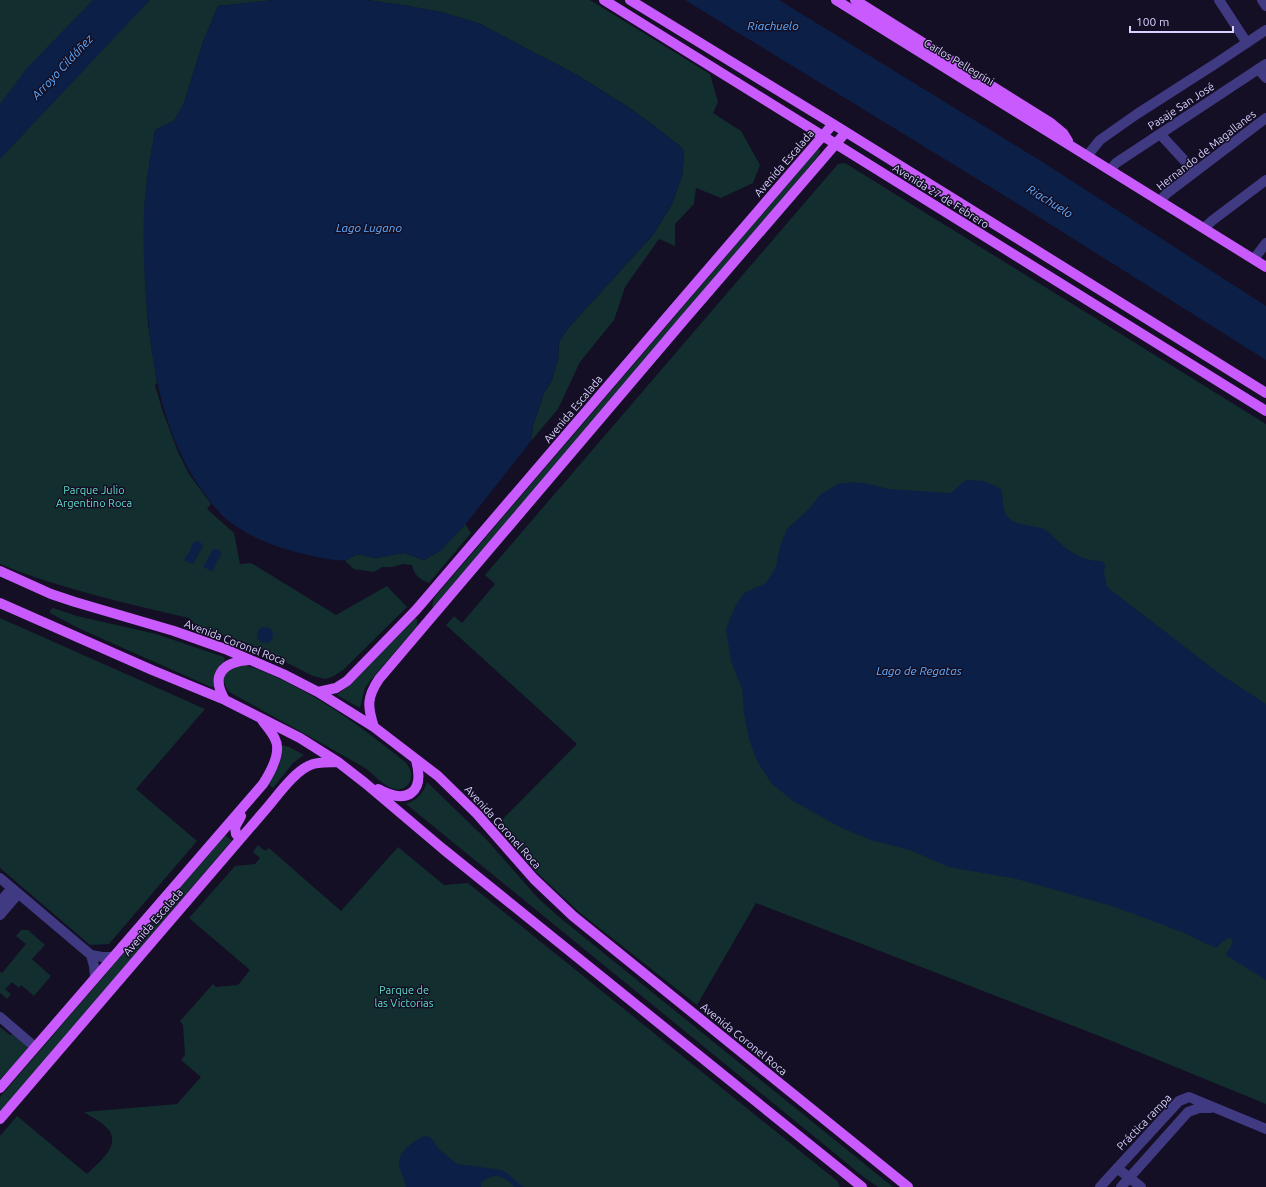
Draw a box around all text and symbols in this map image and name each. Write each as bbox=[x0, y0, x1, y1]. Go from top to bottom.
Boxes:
scale bar bbox=[1130, 8, 1233, 34]
text: 100 m bbox=[1136, 15, 1169, 28]
water label: Riachuelo bbox=[747, 19, 799, 32]
water label: Arroyo Cildáñez bbox=[28, 32, 96, 103]
street label: Carlos Pellegrini bbox=[922, 36, 996, 88]
street label: Pasaje San José bbox=[1146, 80, 1216, 132]
street label: Hernando de Magallanes bbox=[1154, 107, 1258, 192]
street label: Avenida Escalada bbox=[752, 127, 816, 199]
street label: Avenida 27 de Febrero bbox=[891, 161, 991, 231]
water label: Riachuelo bbox=[1025, 182, 1076, 220]
water label: Lago Lugano bbox=[336, 221, 402, 234]
street label: Avenida Escalada bbox=[541, 373, 605, 445]
park label: Parque Julio Argentino Roca bbox=[56, 484, 132, 509]
street label: Avenida Coronel Roca bbox=[183, 617, 287, 667]
water label: Lago de Regatas bbox=[876, 664, 962, 677]
street label: Avenida Coronel Roca bbox=[463, 783, 543, 871]
street label: Avenida Escalada bbox=[121, 886, 185, 958]
park label: Parque de las Victorias bbox=[375, 984, 434, 1009]
street label: Avenida Coronel Roca bbox=[698, 1001, 790, 1077]
street label: Práctica rampa bbox=[1114, 1092, 1174, 1152]

